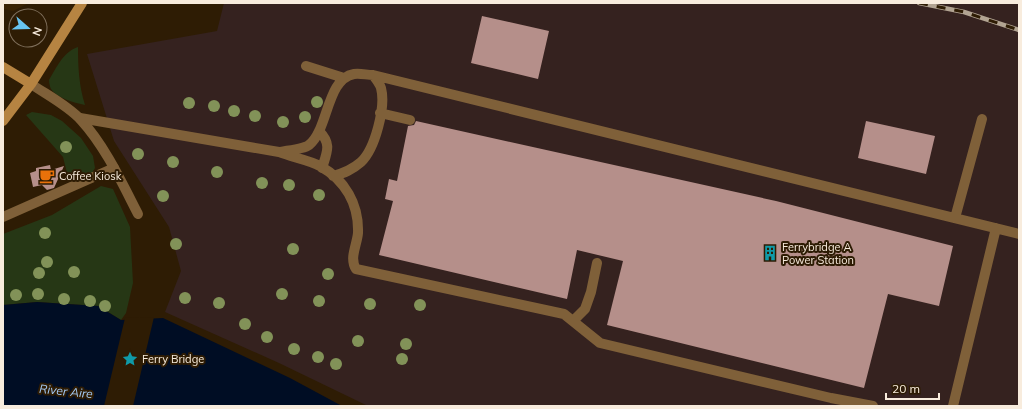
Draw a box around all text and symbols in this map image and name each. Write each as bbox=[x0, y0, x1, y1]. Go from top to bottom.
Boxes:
north arrow bbox=[8, 8, 48, 48]
text: N bbox=[29, 25, 45, 38]
cafe icon: Coffee Kiosk bbox=[38, 167, 56, 185]
place label: Coffee Kiosk bbox=[59, 169, 122, 183]
place label: Ferrybridge A Power Station bbox=[782, 240, 854, 267]
building icon: Ferrybridge A Power Station bbox=[761, 244, 779, 262]
place icon: Ferry Bridge bbox=[121, 350, 139, 368]
place label: Ferry Bridge bbox=[142, 352, 204, 366]
scale bar bbox=[886, 375, 939, 401]
water label: River Aire bbox=[38, 381, 94, 401]
text: 20 m bbox=[892, 381, 920, 396]

